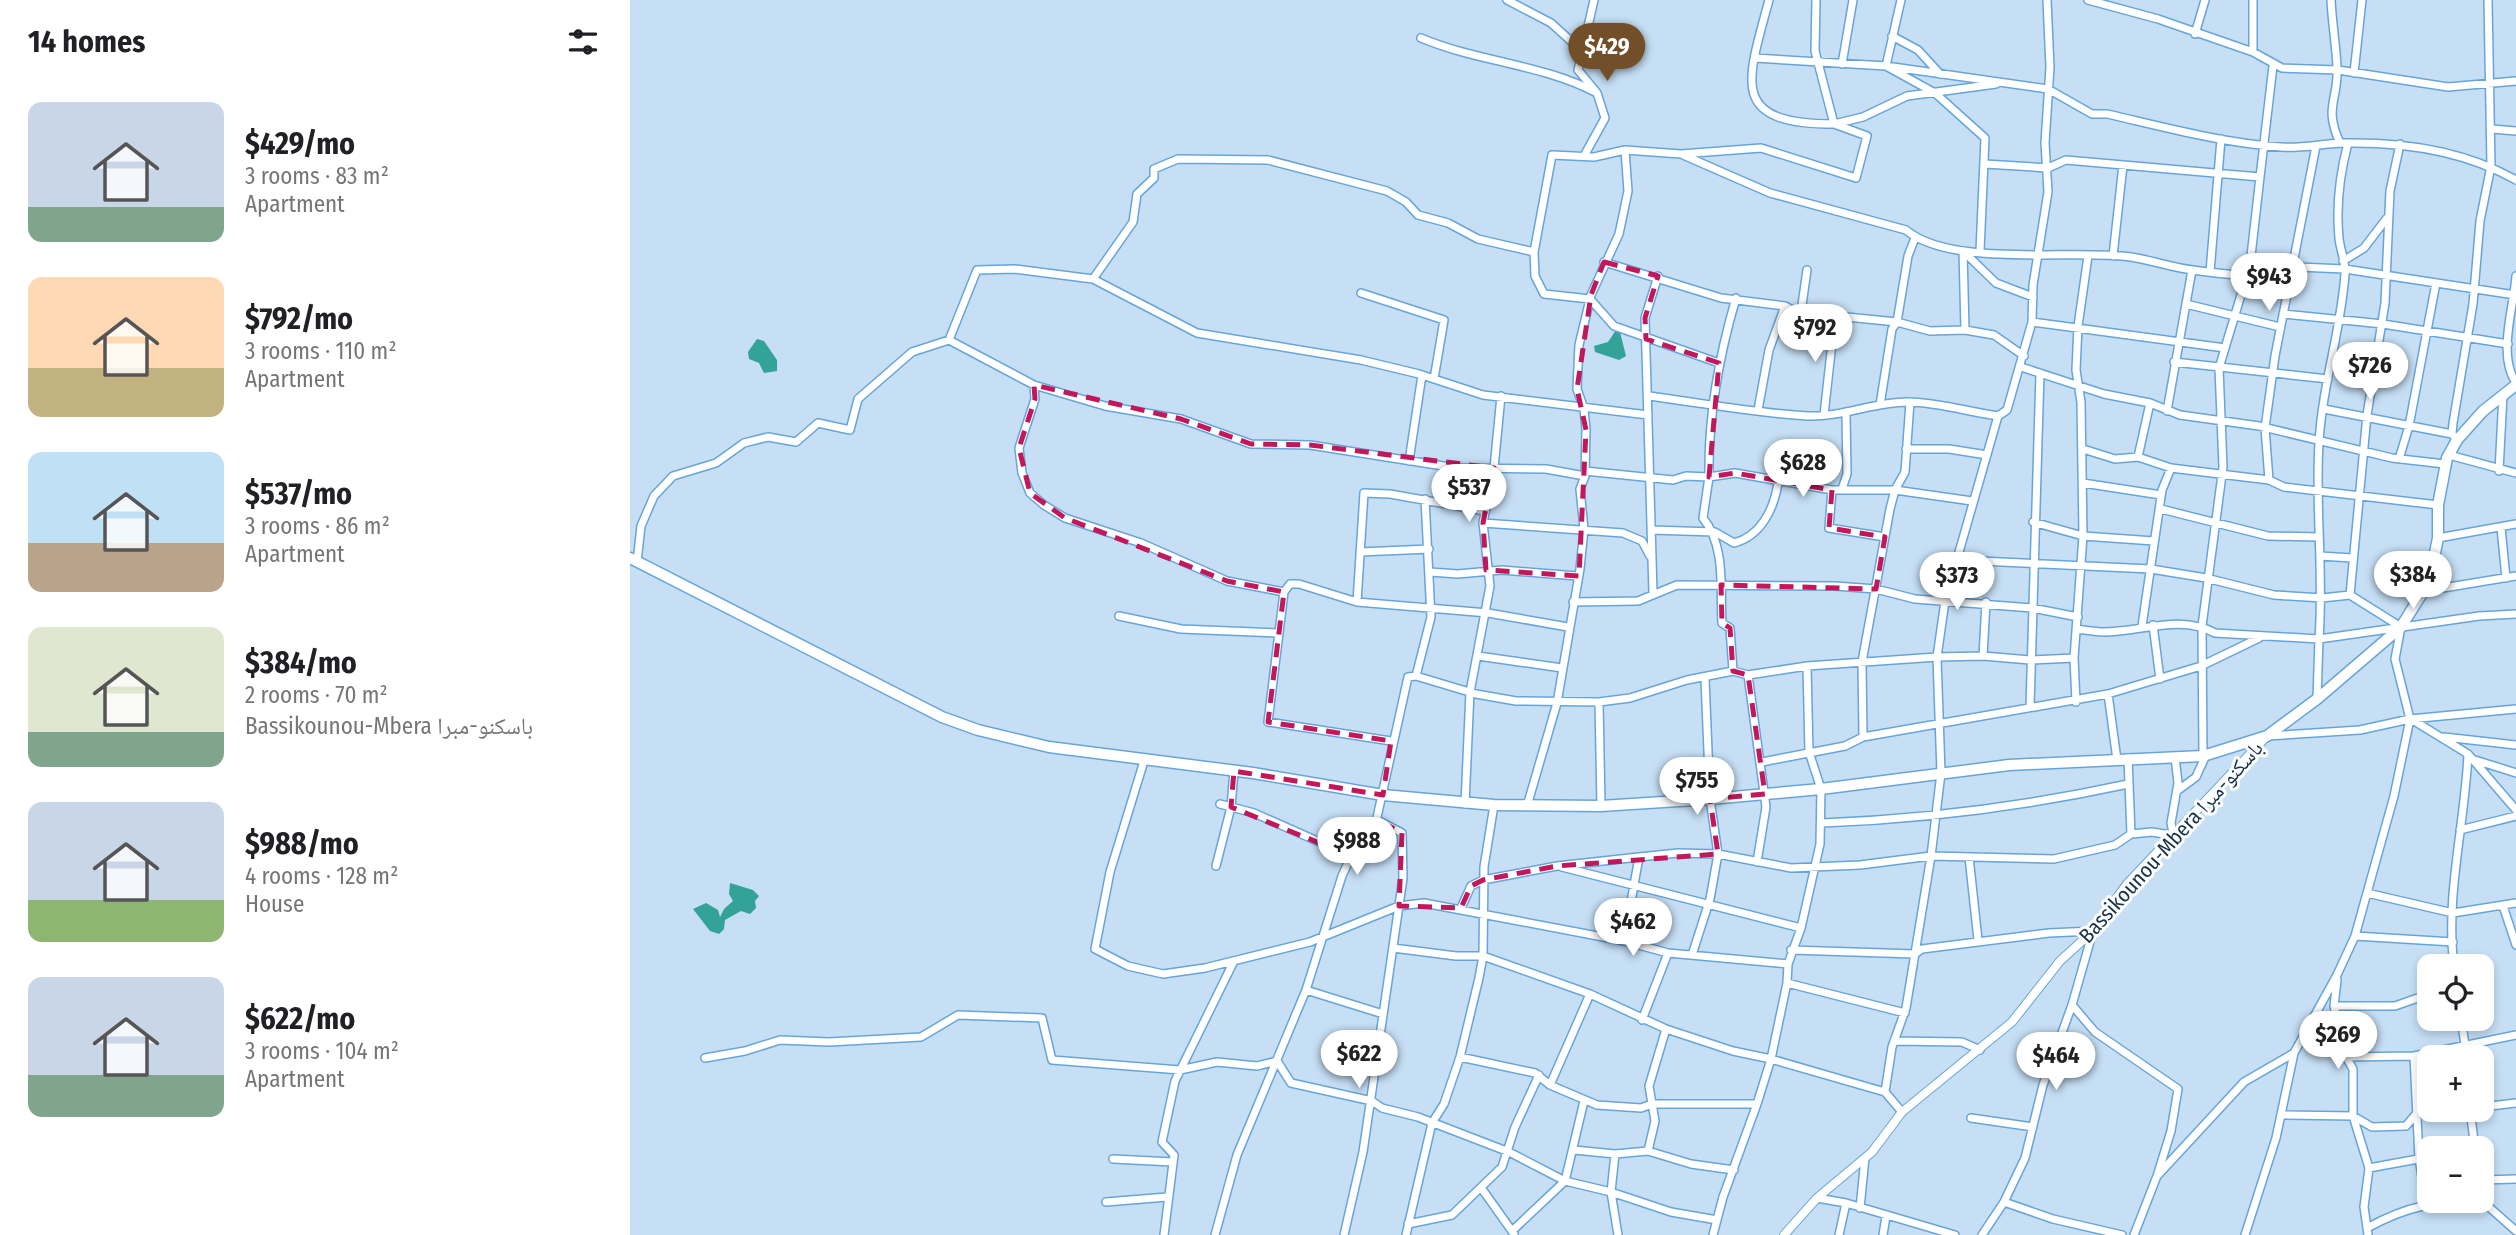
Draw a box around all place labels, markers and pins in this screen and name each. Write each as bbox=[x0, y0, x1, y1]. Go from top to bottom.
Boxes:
pin: $429 bbox=[1566, 24, 1648, 83]
pin: $943 bbox=[2228, 254, 2310, 313]
pin: $792 bbox=[1774, 304, 1856, 364]
pin: $726 bbox=[2329, 342, 2411, 402]
pin: $628 bbox=[1762, 440, 1844, 499]
pin: $537 bbox=[1428, 464, 1510, 524]
pin: $373 bbox=[1916, 552, 1998, 612]
pin: $384 bbox=[2372, 552, 2454, 611]
pin: $755 bbox=[1656, 758, 1738, 817]
pin: $988 bbox=[1316, 818, 1398, 877]
pin: $462 bbox=[1592, 898, 1674, 958]
pin: $269 bbox=[2297, 1012, 2379, 1071]
pin: $622 bbox=[1318, 1030, 1400, 1090]
pin: $464 bbox=[2015, 1032, 2097, 1092]

